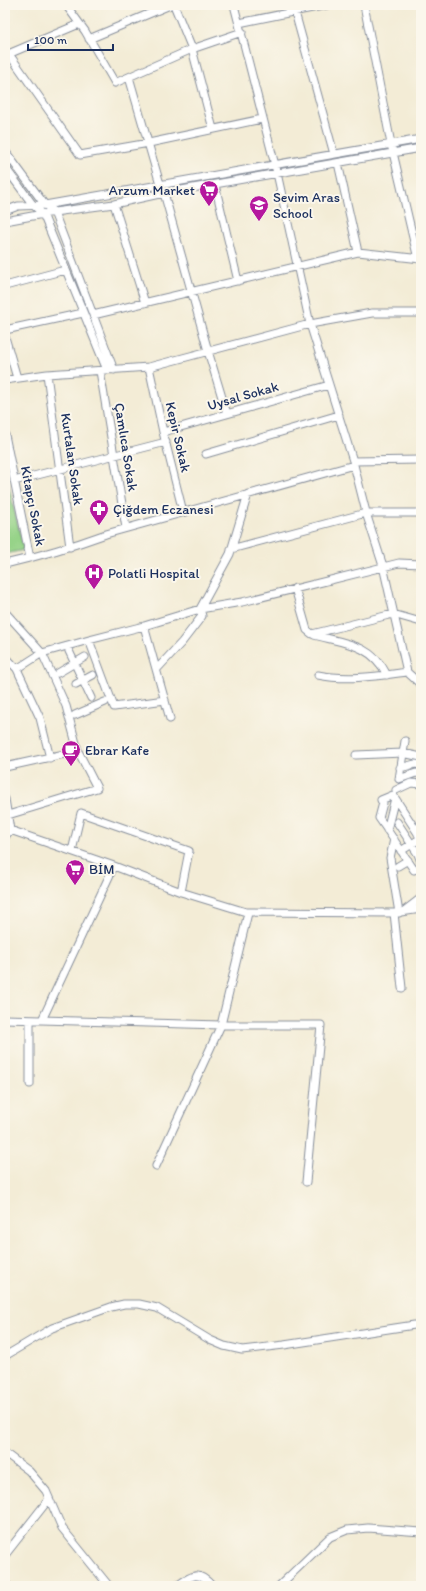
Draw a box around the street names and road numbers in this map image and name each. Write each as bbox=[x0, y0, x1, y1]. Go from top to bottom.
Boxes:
street label: Uysal Sokak bbox=[206, 378, 280, 414]
street label: Kepir Sokak bbox=[162, 400, 195, 475]
street label: Çamlıca Sokak bbox=[111, 402, 141, 493]
street label: Kurtalan Sokak bbox=[57, 412, 87, 507]
street label: Kitapçı Sokak bbox=[17, 465, 49, 547]

